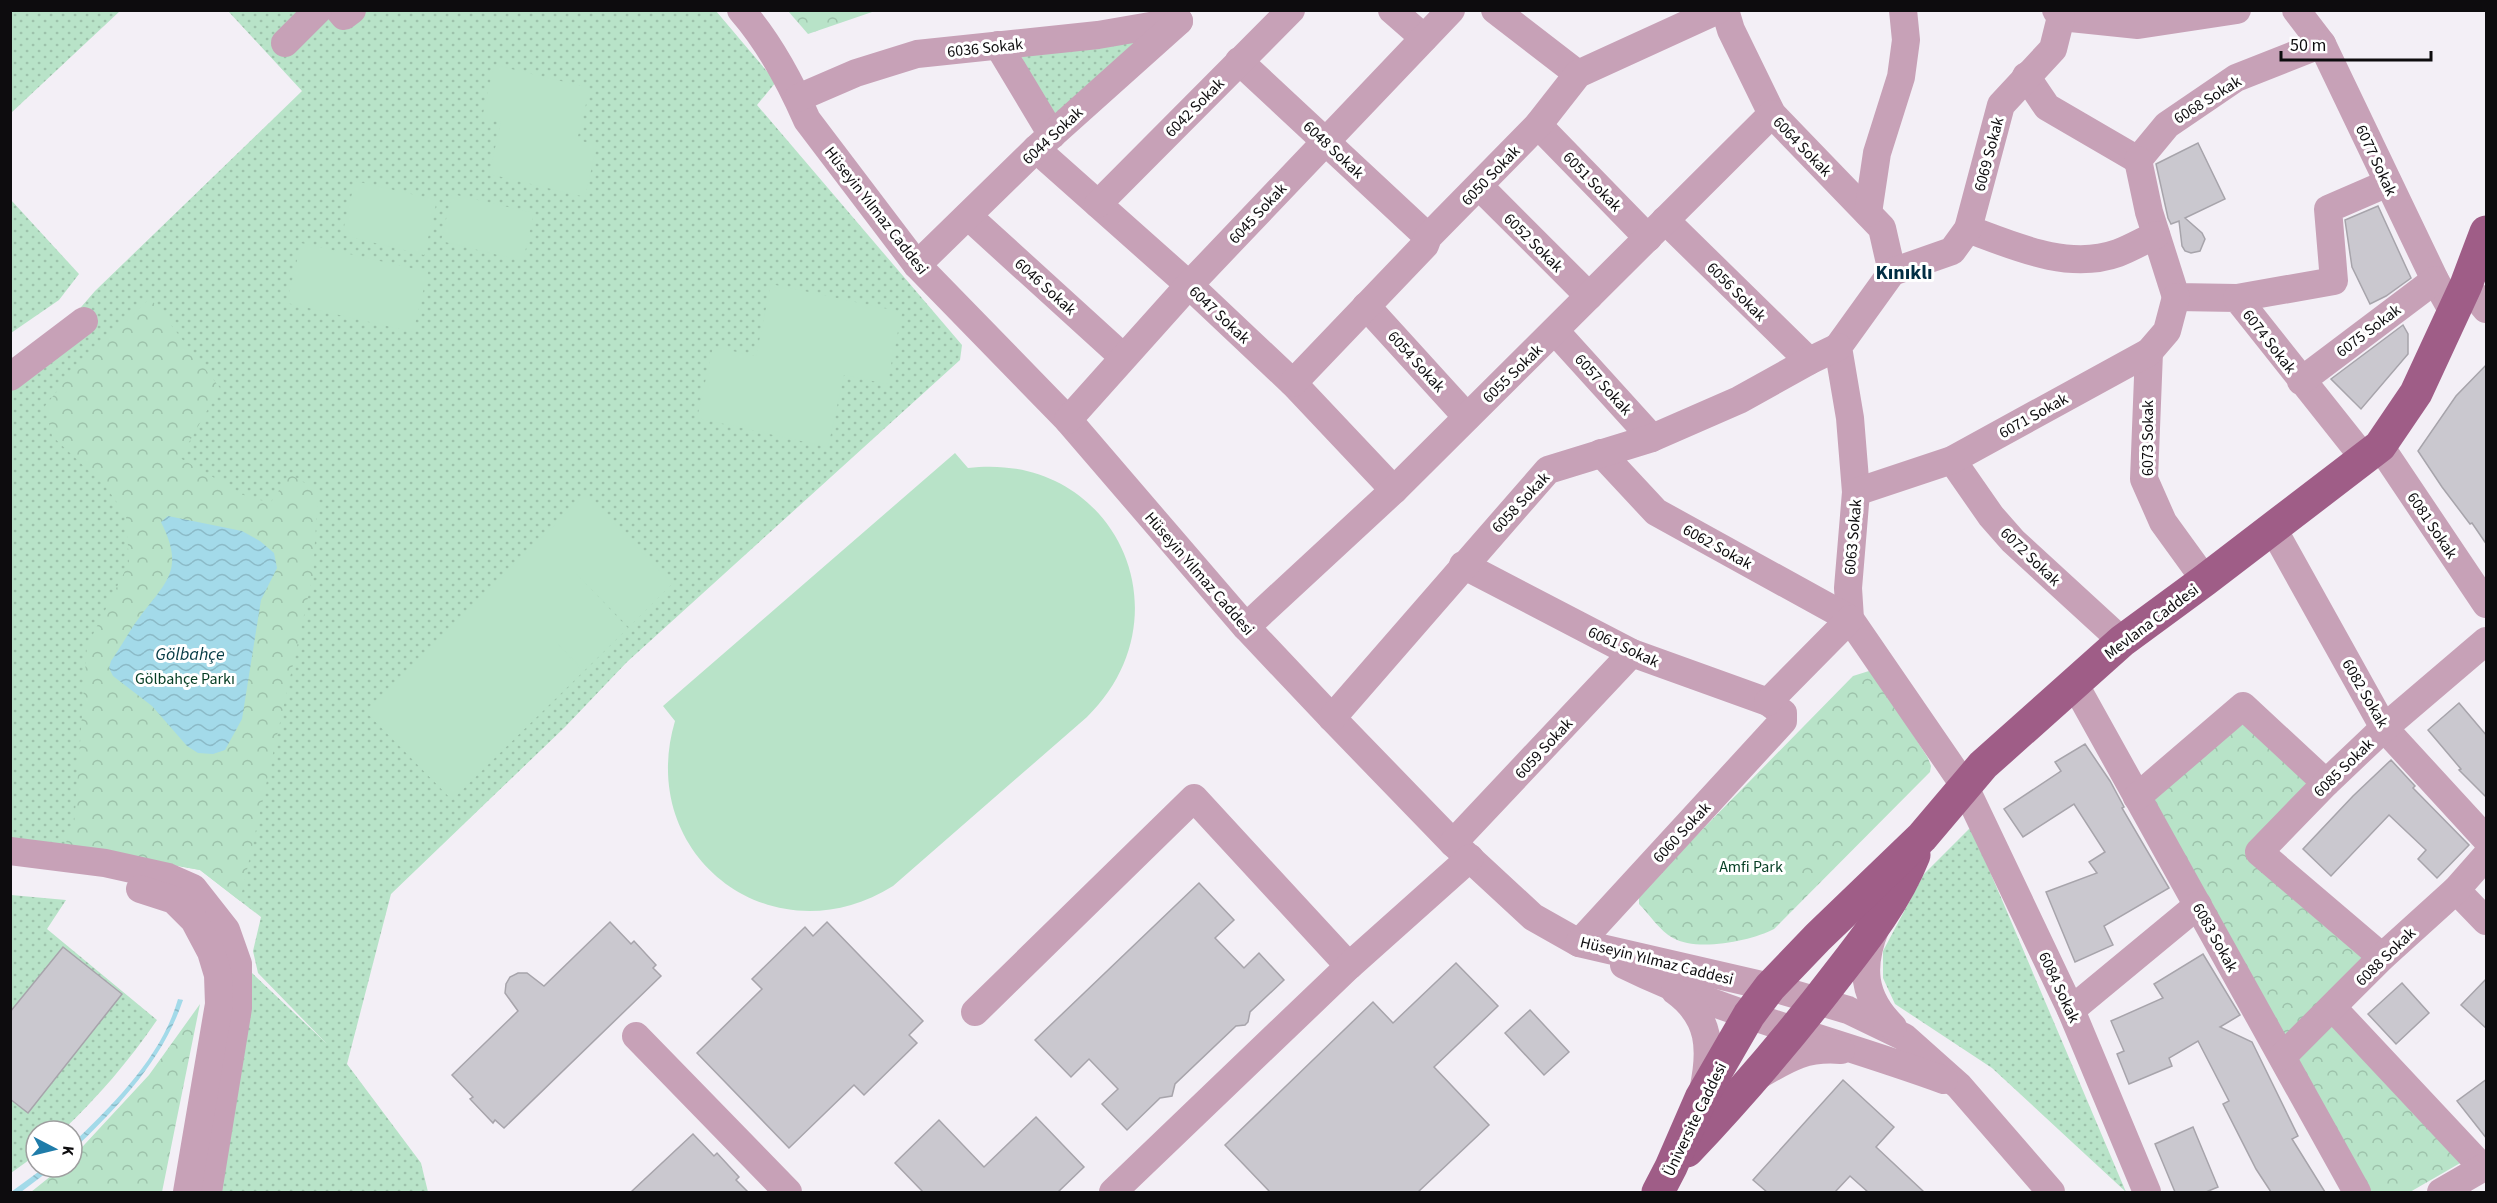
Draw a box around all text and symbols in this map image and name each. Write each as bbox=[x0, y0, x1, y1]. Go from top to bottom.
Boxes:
scale bar bbox=[2281, 24, 2431, 62]
street label: 6036 Sokak bbox=[946, 33, 1024, 63]
text: 50 m bbox=[2290, 33, 2326, 58]
street label: 6068 Sokak bbox=[2169, 70, 2246, 129]
street label: 6042 Sokak bbox=[1160, 73, 1229, 142]
street label: 6044 Sokak bbox=[1017, 102, 1088, 170]
street label: 6064 Sokak bbox=[1768, 112, 1837, 182]
street label: 6069 Sokak bbox=[1969, 115, 2009, 194]
street label: 6048 Sokak bbox=[1298, 116, 1369, 184]
street label: 6077 Sokak bbox=[2350, 121, 2402, 200]
street label: 6050 Sokak bbox=[1456, 141, 1525, 211]
street label: Hüseyin Yılmaz Caddesi bbox=[819, 142, 933, 279]
street label: 6051 Sokak bbox=[1558, 147, 1627, 217]
street label: 6045 Sokak bbox=[1224, 178, 1292, 249]
street label: 6052 Sokak bbox=[1499, 208, 1568, 277]
street label: 6046 Sokak bbox=[1010, 253, 1081, 320]
street label: 6056 Sokak bbox=[1702, 257, 1771, 326]
district label: Kınıklı bbox=[1875, 259, 1933, 287]
street label: 6047 Sokak bbox=[1184, 281, 1255, 349]
street label: 6075 Sokak bbox=[2332, 299, 2406, 362]
street label: 6074 Sokak bbox=[2237, 305, 2301, 378]
street label: 6054 Sokak bbox=[1383, 326, 1450, 397]
street label: 6055 Sokak bbox=[1478, 339, 1548, 408]
street label: 6057 Sokak bbox=[1570, 349, 1637, 420]
street label: 6071 Sokak bbox=[1995, 388, 2072, 444]
street label: 6073 Sokak bbox=[2137, 400, 2159, 476]
street label: 6058 Sokak bbox=[1487, 467, 1555, 538]
street label: 6081 Sokak bbox=[2402, 488, 2463, 563]
street label: 6063 Sokak bbox=[1839, 498, 1867, 576]
street label: Hüseyin Yılmaz Caddesi bbox=[1139, 507, 1259, 640]
street label: 6062 Sokak bbox=[1679, 519, 1756, 575]
street label: 6072 Sokak bbox=[1995, 522, 2065, 591]
street label: Mevlana Caddesi bbox=[2100, 579, 2203, 665]
street label: 6061 Sokak bbox=[1585, 621, 1663, 673]
water label: Gölbahçe bbox=[155, 642, 225, 667]
street label: 6082 Sokak bbox=[2337, 655, 2394, 732]
park label: Gölbahçe Parkı bbox=[135, 668, 235, 690]
street label: 6059 Sokak bbox=[1510, 713, 1578, 784]
street label: 6085 Sokak bbox=[2309, 733, 2379, 802]
street label: 6060 Sokak bbox=[1648, 797, 1716, 868]
park label: Amfi Park bbox=[1719, 856, 1783, 878]
street label: 6083 Sokak bbox=[2187, 899, 2243, 976]
street label: 6088 Sokak bbox=[2351, 922, 2421, 991]
street label: Hüseyin Yılmaz Caddesi bbox=[1578, 931, 1736, 991]
street label: 6084 Sokak bbox=[2033, 948, 2085, 1027]
street label: Üniversite Caddesi bbox=[1658, 1059, 1732, 1180]
north arrow bbox=[24, 1119, 84, 1179]
text: K bbox=[56, 1144, 79, 1157]

